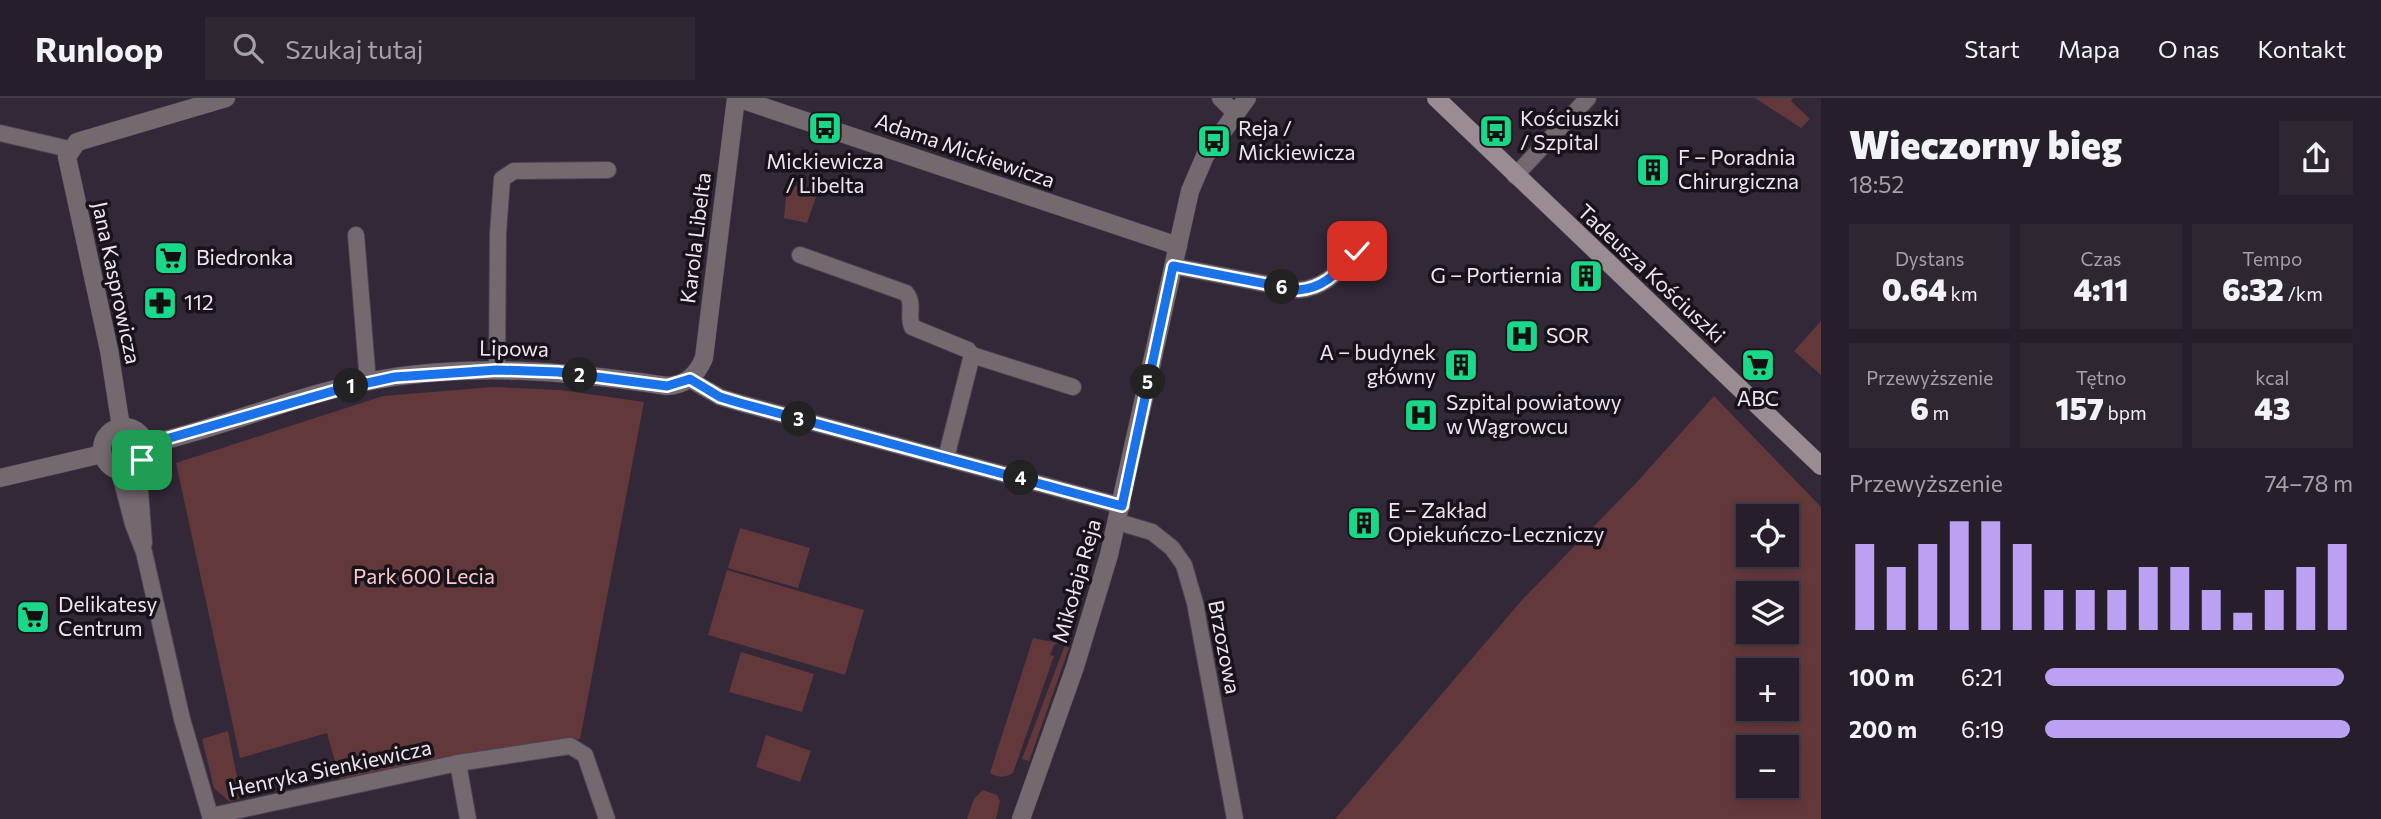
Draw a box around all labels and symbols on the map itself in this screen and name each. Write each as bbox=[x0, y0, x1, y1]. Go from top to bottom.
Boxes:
place label: Kościuszki / Szpital bbox=[1520, 105, 1620, 154]
street label: Adama Mickiewicza bbox=[873, 107, 1058, 192]
bus stop icon: Mickiewicza / Libelta bbox=[806, 109, 844, 147]
bus stop icon: Kościuszki / Szpital bbox=[1477, 112, 1515, 150]
place label: Reja / Mickiewicza bbox=[1238, 115, 1356, 164]
bus stop icon: Reja / Mickiewicza bbox=[1195, 122, 1233, 160]
place label: F – Poradnia Chirurgiczna bbox=[1678, 144, 1799, 193]
place label: Mickiewicza / Libelta bbox=[766, 148, 884, 197]
building icon: F – Poradnia Chirurgiczna bbox=[1634, 151, 1672, 189]
street label: Karola Libelta bbox=[674, 171, 715, 305]
street label: Tadeusza Kościuszki bbox=[1573, 198, 1731, 348]
street label: Jana Kasprowicza bbox=[88, 199, 147, 366]
pin bbox=[1327, 221, 1387, 281]
supermarket icon: Biedronka bbox=[152, 239, 190, 277]
place label: Biedronka bbox=[196, 244, 293, 269]
building icon: G – Portiernia bbox=[1567, 257, 1605, 295]
place label: G – Portiernia bbox=[1431, 262, 1562, 287]
pin: 6 bbox=[1264, 270, 1300, 304]
pharmacy icon: 112 bbox=[141, 284, 179, 322]
place label: 112 bbox=[184, 289, 214, 314]
hospital icon: SOR bbox=[1503, 317, 1541, 355]
place label: SOR bbox=[1546, 322, 1590, 347]
street label: Lipowa bbox=[479, 334, 549, 361]
place label: A – budynek główny bbox=[1319, 339, 1436, 388]
building icon: A – budynek główny bbox=[1442, 346, 1480, 384]
supermarket icon: ABC bbox=[1739, 346, 1777, 384]
pin: 2 bbox=[562, 358, 598, 392]
pin: 5 bbox=[1130, 364, 1166, 400]
pin: 1 bbox=[334, 368, 368, 404]
place label: ABC bbox=[1737, 385, 1779, 410]
place label: Szpital powiatowy w Wągrowcu bbox=[1446, 389, 1622, 438]
hospital icon: Szpital powiatowy w Wągrowcu bbox=[1402, 396, 1440, 434]
pin: 3 bbox=[782, 402, 816, 436]
pin bbox=[112, 430, 172, 490]
pin: 4 bbox=[1004, 460, 1038, 496]
place label: E – Zakład Opiekuńczo-Leczniczy bbox=[1388, 497, 1605, 546]
building icon: E – Zakład Opiekuńczo-Leczniczy bbox=[1345, 504, 1383, 542]
street label: Mikołaja Reja bbox=[1046, 516, 1105, 645]
park label: Park 600 Lecia bbox=[353, 563, 495, 588]
place label: Delikatesy Centrum bbox=[58, 591, 158, 640]
supermarket icon: Delikatesy Centrum bbox=[14, 598, 52, 636]
street label: Brzozowa bbox=[1204, 598, 1247, 696]
street label: Henryka Sienkiewicza bbox=[226, 734, 433, 801]

